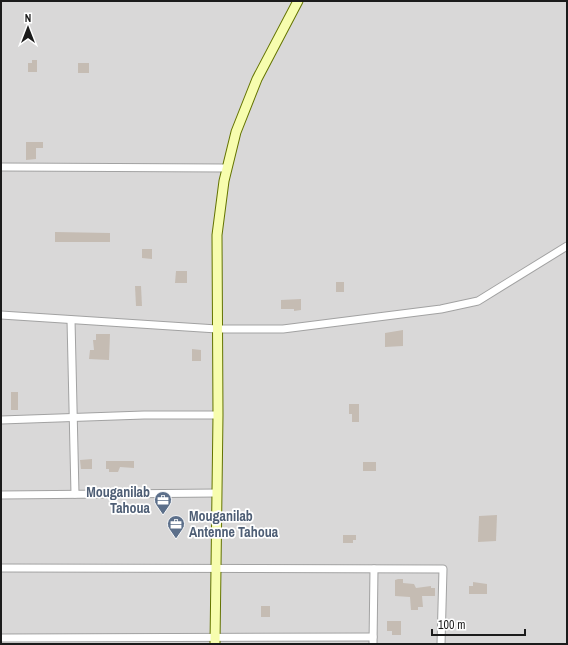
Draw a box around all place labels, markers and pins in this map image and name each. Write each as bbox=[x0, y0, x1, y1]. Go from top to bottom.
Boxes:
place label: Mouganilab Tahoua bbox=[86, 483, 151, 517]
office icon: Mouganilab Tahoua bbox=[153, 490, 173, 515]
place label: Mouganilab Antenne Tahoua bbox=[189, 507, 279, 541]
office icon: Mouganilab Antenne Tahoua bbox=[166, 514, 186, 539]

